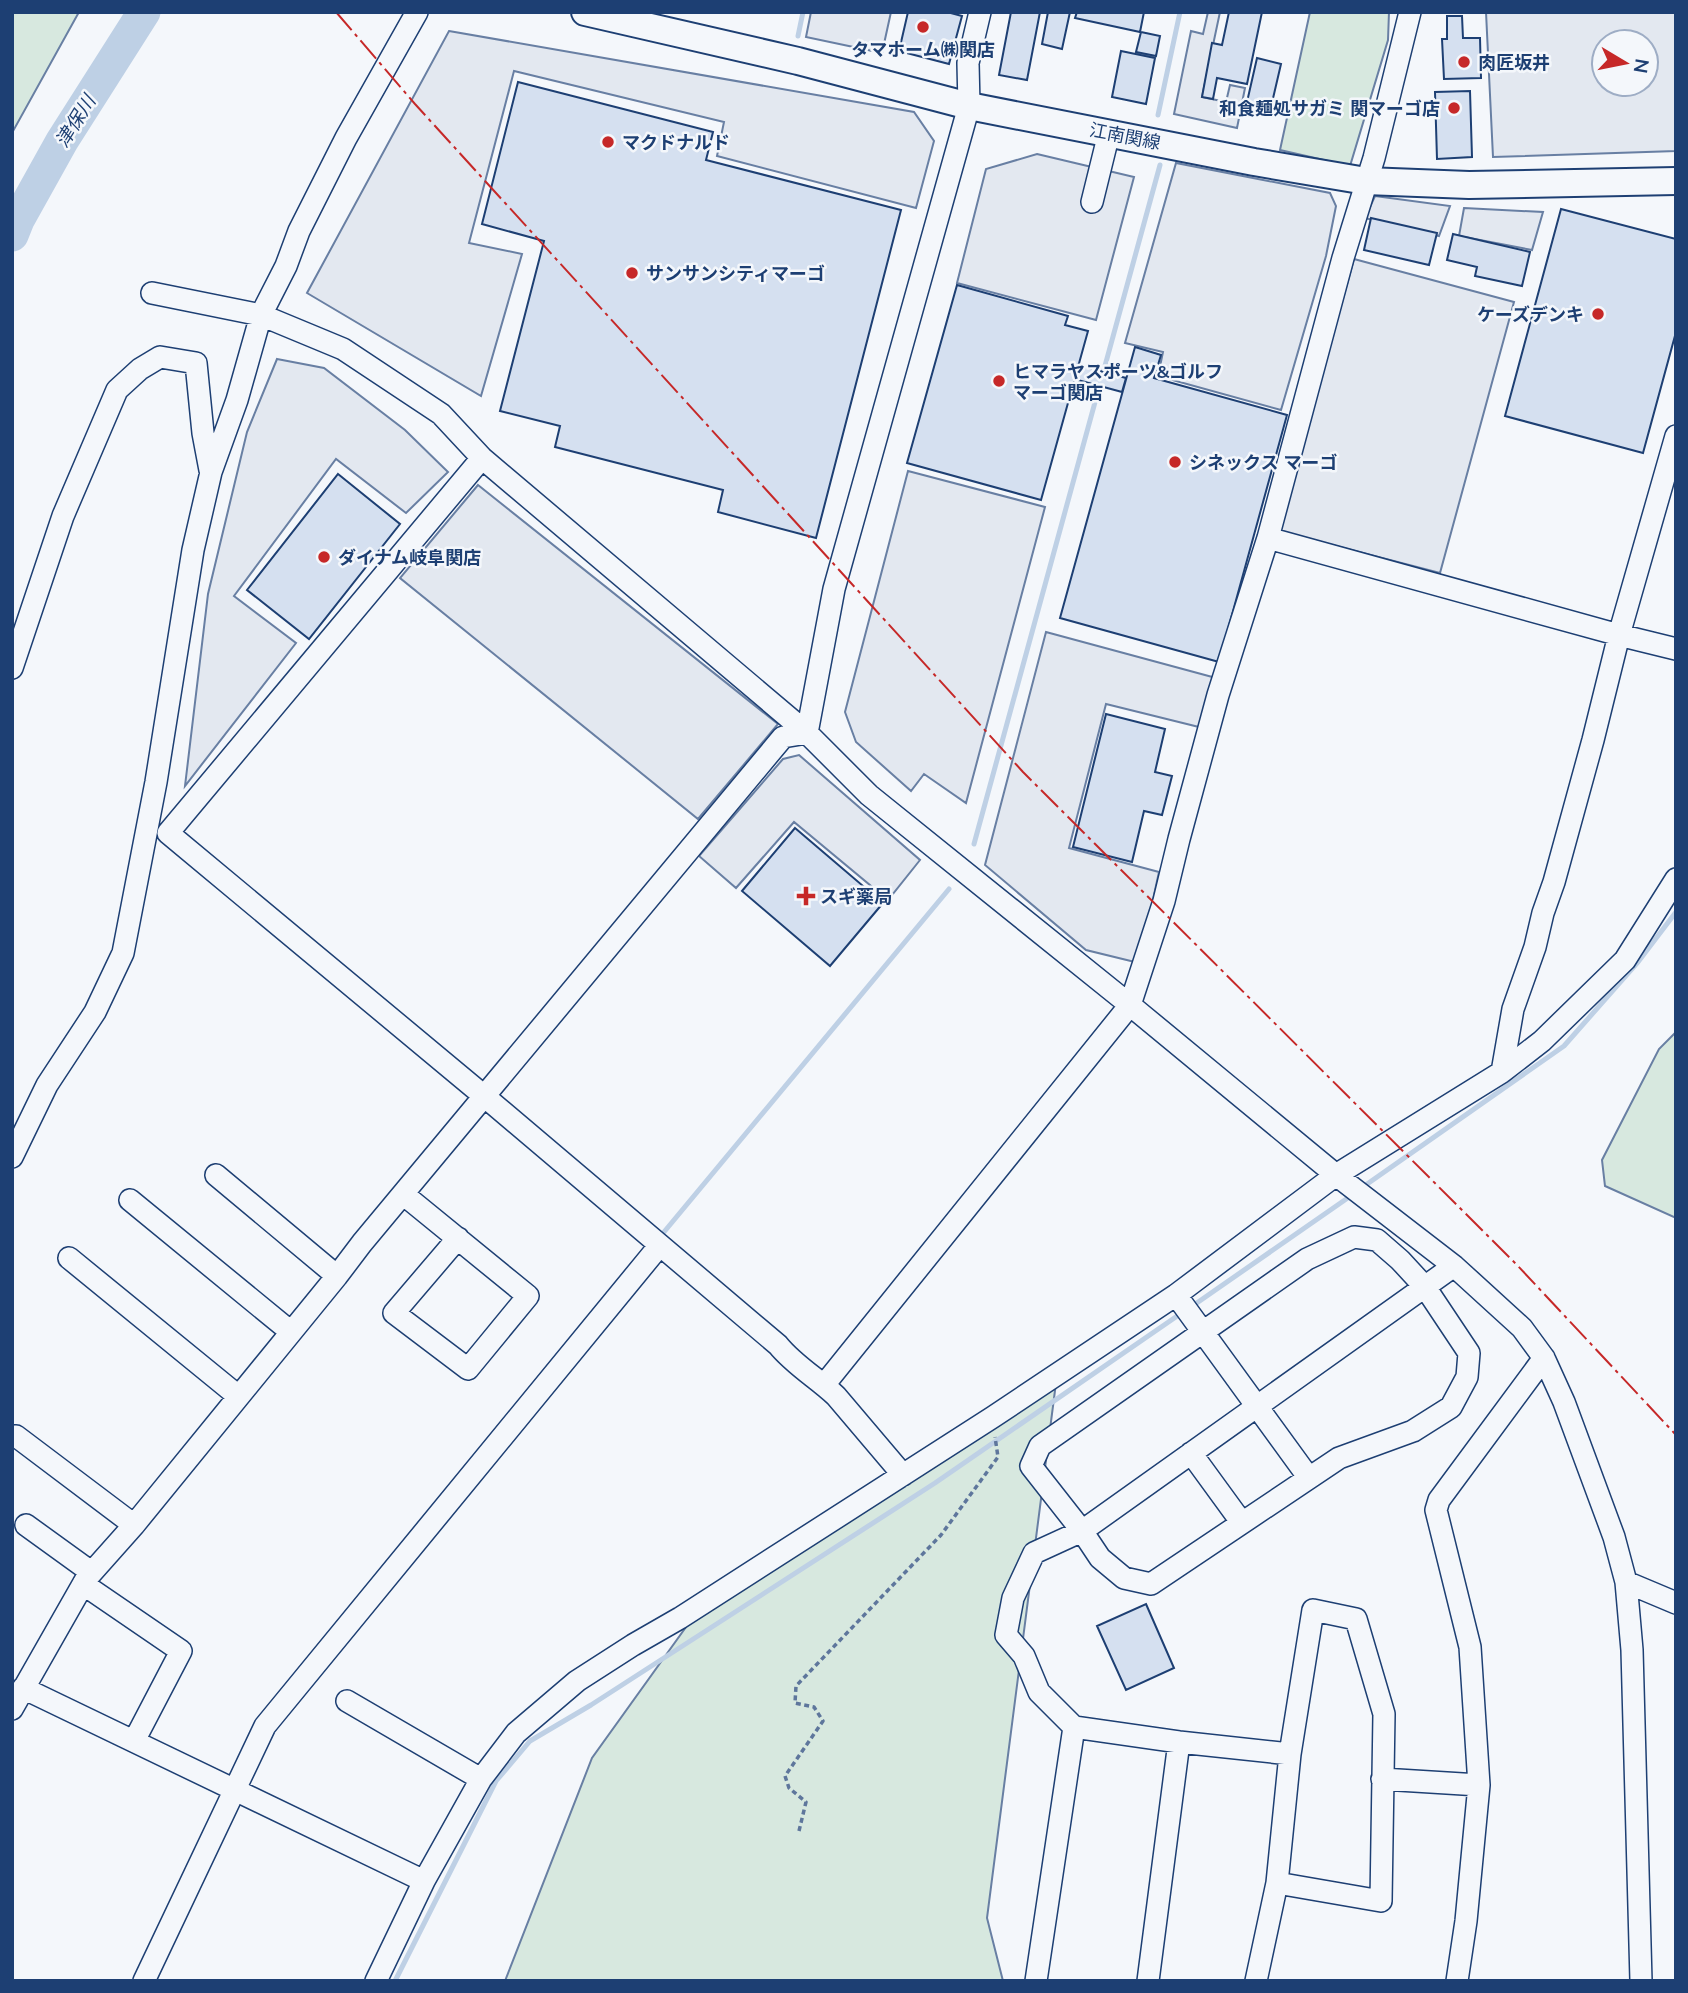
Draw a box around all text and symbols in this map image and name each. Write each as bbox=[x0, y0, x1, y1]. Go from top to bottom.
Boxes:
marker: タマホーム㈱関店 bbox=[915, 19, 931, 35]
north arrow bbox=[1590, 28, 1660, 98]
place label: タマホーム㈱関店 bbox=[851, 38, 995, 61]
place label: 肉匠坂井 bbox=[1478, 51, 1550, 74]
marker: 肉匠坂井 bbox=[1456, 54, 1472, 70]
text: N bbox=[1629, 57, 1655, 75]
water label: 津保川 bbox=[50, 89, 101, 152]
place label: 和食麺処サガミ 関マーゴ店 bbox=[1219, 97, 1440, 120]
marker: 和食麺処サガミ 関マーゴ店 bbox=[1446, 100, 1462, 116]
street label: 江南関線 bbox=[1087, 118, 1163, 154]
place label: マクドナルド bbox=[622, 131, 730, 154]
marker: マクドナルド bbox=[600, 134, 616, 150]
place label: サンサンシティマーゴ bbox=[646, 262, 825, 285]
marker: サンサンシティマーゴ bbox=[624, 265, 640, 281]
place label: ケーズデンキ bbox=[1477, 303, 1584, 326]
marker: ケーズデンキ bbox=[1590, 306, 1606, 322]
place label: ヒマラヤスポーツ&ゴルフ マーゴ関店 bbox=[1013, 360, 1223, 404]
marker: ヒマラヤスポーツ&ゴルフ マーゴ関店 bbox=[991, 373, 1007, 389]
place label: シネックス マーゴ bbox=[1189, 451, 1337, 474]
marker: シネックス マーゴ bbox=[1167, 454, 1183, 470]
place label: ダイナム岐阜関店 bbox=[338, 546, 481, 569]
marker: ダイナム岐阜関店 bbox=[316, 549, 332, 565]
place label: スギ薬局 bbox=[820, 885, 892, 908]
marker: スギ薬局 bbox=[798, 888, 814, 904]

